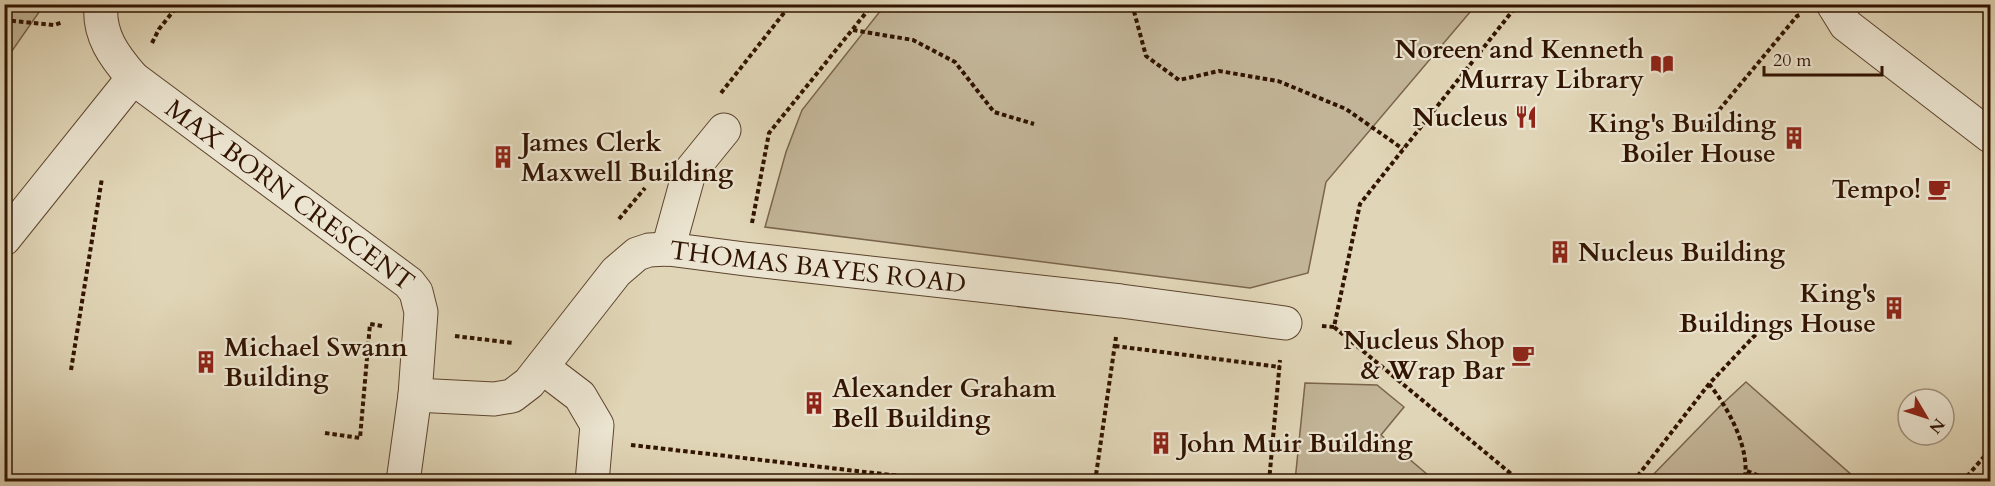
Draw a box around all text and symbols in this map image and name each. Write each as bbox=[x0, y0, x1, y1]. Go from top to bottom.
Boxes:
place label: Noreen and Kenneth Murray Library bbox=[1395, 32, 1644, 97]
scale bar bbox=[1764, 39, 1882, 77]
text: 20 m bbox=[1773, 48, 1812, 73]
library icon: Noreen and Kenneth Murray Library bbox=[1649, 51, 1675, 77]
street label: MAX BORN CRESCENT bbox=[158, 91, 422, 299]
place label: Nucleus bbox=[1412, 100, 1508, 135]
restaurant icon: Nucleus bbox=[1513, 104, 1539, 130]
place label: King's Building Boiler House bbox=[1588, 106, 1776, 171]
place label: James Clerk Maxwell Building bbox=[517, 125, 734, 190]
building icon: King's Building Boiler House bbox=[1781, 125, 1807, 151]
building icon: James Clerk Maxwell Building bbox=[490, 144, 516, 170]
place label: Tempo! bbox=[1832, 172, 1921, 207]
cafe icon: Tempo! bbox=[1926, 176, 1952, 202]
street label: THOMAS BAYES ROAD bbox=[668, 232, 968, 302]
place label: Nucleus Building bbox=[1578, 235, 1786, 270]
building icon: Nucleus Building bbox=[1547, 239, 1573, 265]
place label: King's Buildings House bbox=[1679, 276, 1876, 341]
building icon: King's Buildings House bbox=[1881, 295, 1907, 321]
place label: Nucleus Shop & Wrap Bar bbox=[1343, 323, 1506, 388]
place label: Michael Swann Building bbox=[224, 330, 408, 395]
cafe icon: Nucleus Shop & Wrap Bar bbox=[1510, 342, 1536, 368]
building icon: Michael Swann Building bbox=[193, 349, 219, 375]
place label: Alexander Graham Bell Building bbox=[832, 371, 1056, 436]
north arrow bbox=[1896, 387, 1956, 447]
building icon: Alexander Graham Bell Building bbox=[801, 390, 827, 416]
text: N bbox=[1924, 413, 1950, 438]
place label: John Muir Building bbox=[1175, 426, 1413, 461]
building icon: John Muir Building bbox=[1148, 430, 1174, 456]

